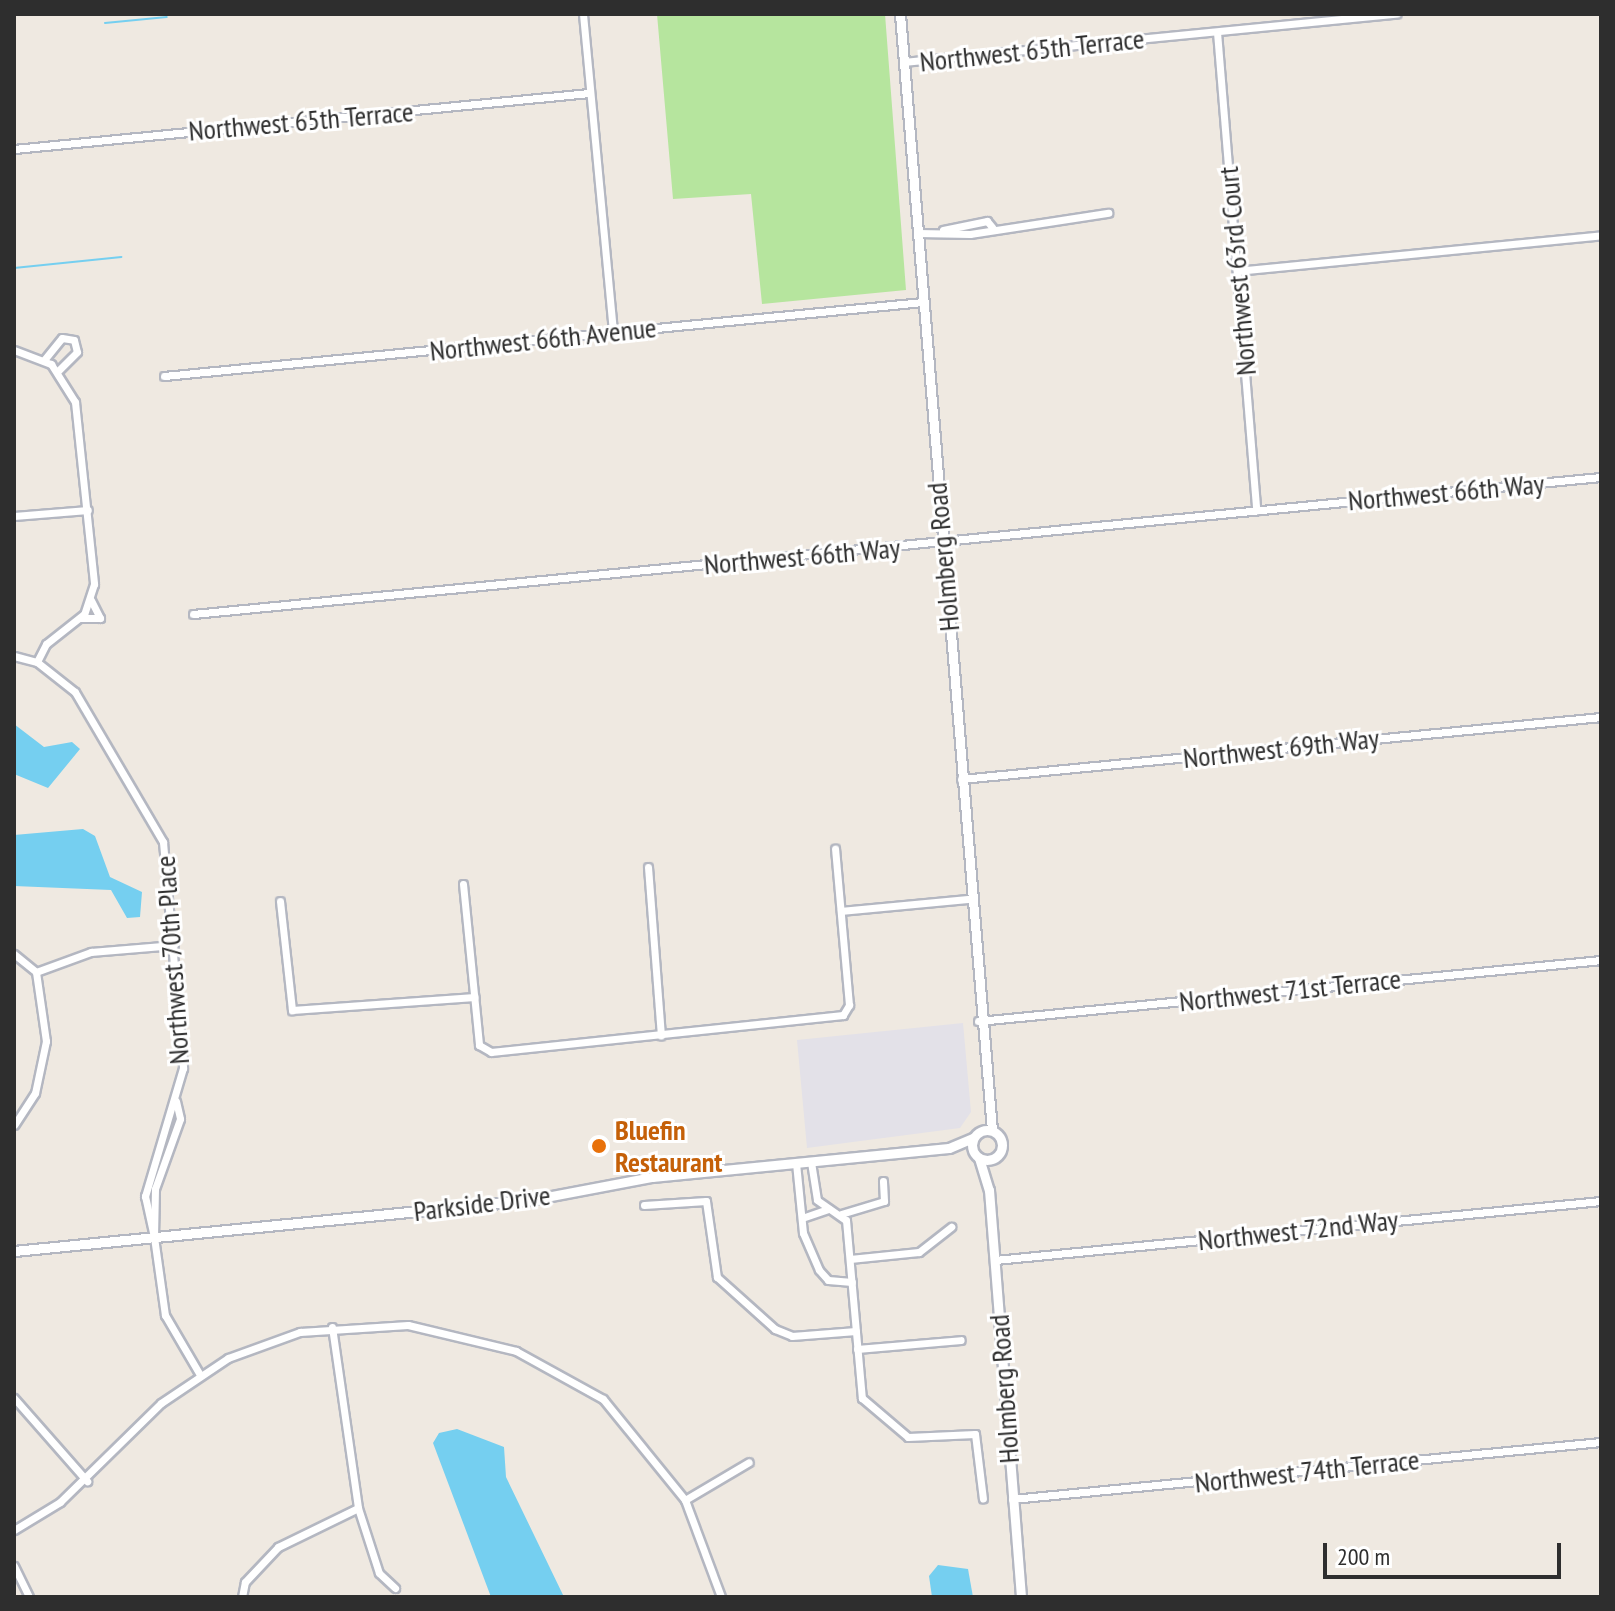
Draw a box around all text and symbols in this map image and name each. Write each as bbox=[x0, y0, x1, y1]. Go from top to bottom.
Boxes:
street label: Northwest 65th Terrace bbox=[918, 21, 1146, 79]
street label: Northwest 65th Terrace bbox=[187, 94, 415, 148]
street label: Northwest 63rd Court bbox=[1211, 165, 1263, 377]
street label: Northwest 66th Avenue bbox=[428, 310, 658, 368]
street label: Northwest 66th Way bbox=[1346, 467, 1546, 517]
street label: Holmberg Road bbox=[920, 481, 966, 633]
street label: Northwest 66th Way bbox=[702, 531, 902, 581]
street label: Northwest 69th Way bbox=[1181, 721, 1381, 775]
street label: Northwest 70th Place bbox=[148, 855, 196, 1065]
street label: Northwest 71st Terrace bbox=[1177, 962, 1403, 1018]
place label: Bluefin Restaurant bbox=[615, 1113, 722, 1179]
marker: Bluefin Restaurant bbox=[590, 1137, 608, 1155]
street label: Parkside Drive bbox=[412, 1178, 552, 1228]
street label: Northwest 72nd Way bbox=[1196, 1203, 1400, 1257]
street label: Holmberg Road bbox=[982, 1313, 1026, 1465]
street label: Northwest 74th Terrace bbox=[1193, 1442, 1421, 1500]
scale bar bbox=[1327, 1527, 1565, 1577]
text: 200 m bbox=[1337, 1541, 1390, 1572]

